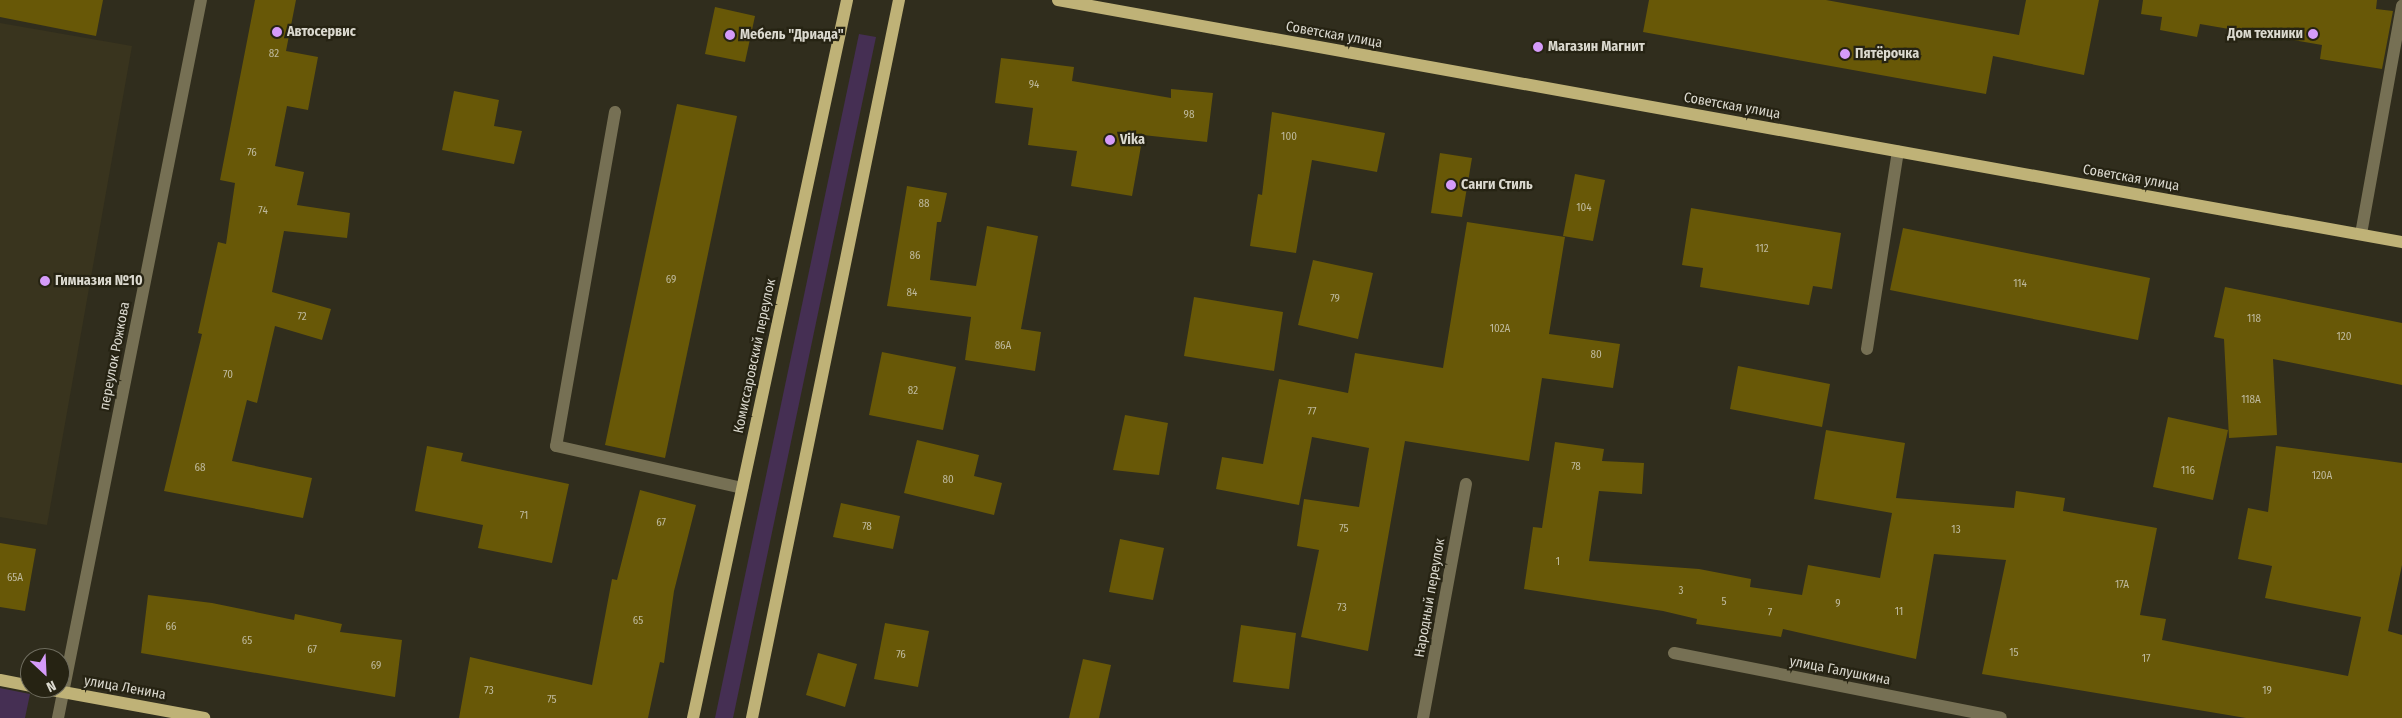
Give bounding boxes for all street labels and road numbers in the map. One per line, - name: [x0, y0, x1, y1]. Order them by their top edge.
- street label: Советская улица: [1284, 18, 1384, 52]
- street label: Советская улица: [1682, 89, 1782, 123]
- street label: Советская улица: [2081, 161, 2181, 195]
- street label: Комиссаровский переулок: [730, 277, 780, 435]
- street label: переулок Рожкова: [96, 300, 134, 412]
- street label: Народный переулок: [1411, 537, 1449, 659]
- street label: улица Галушкина: [1788, 653, 1892, 689]
- street label: улица Ленина: [83, 673, 167, 703]

